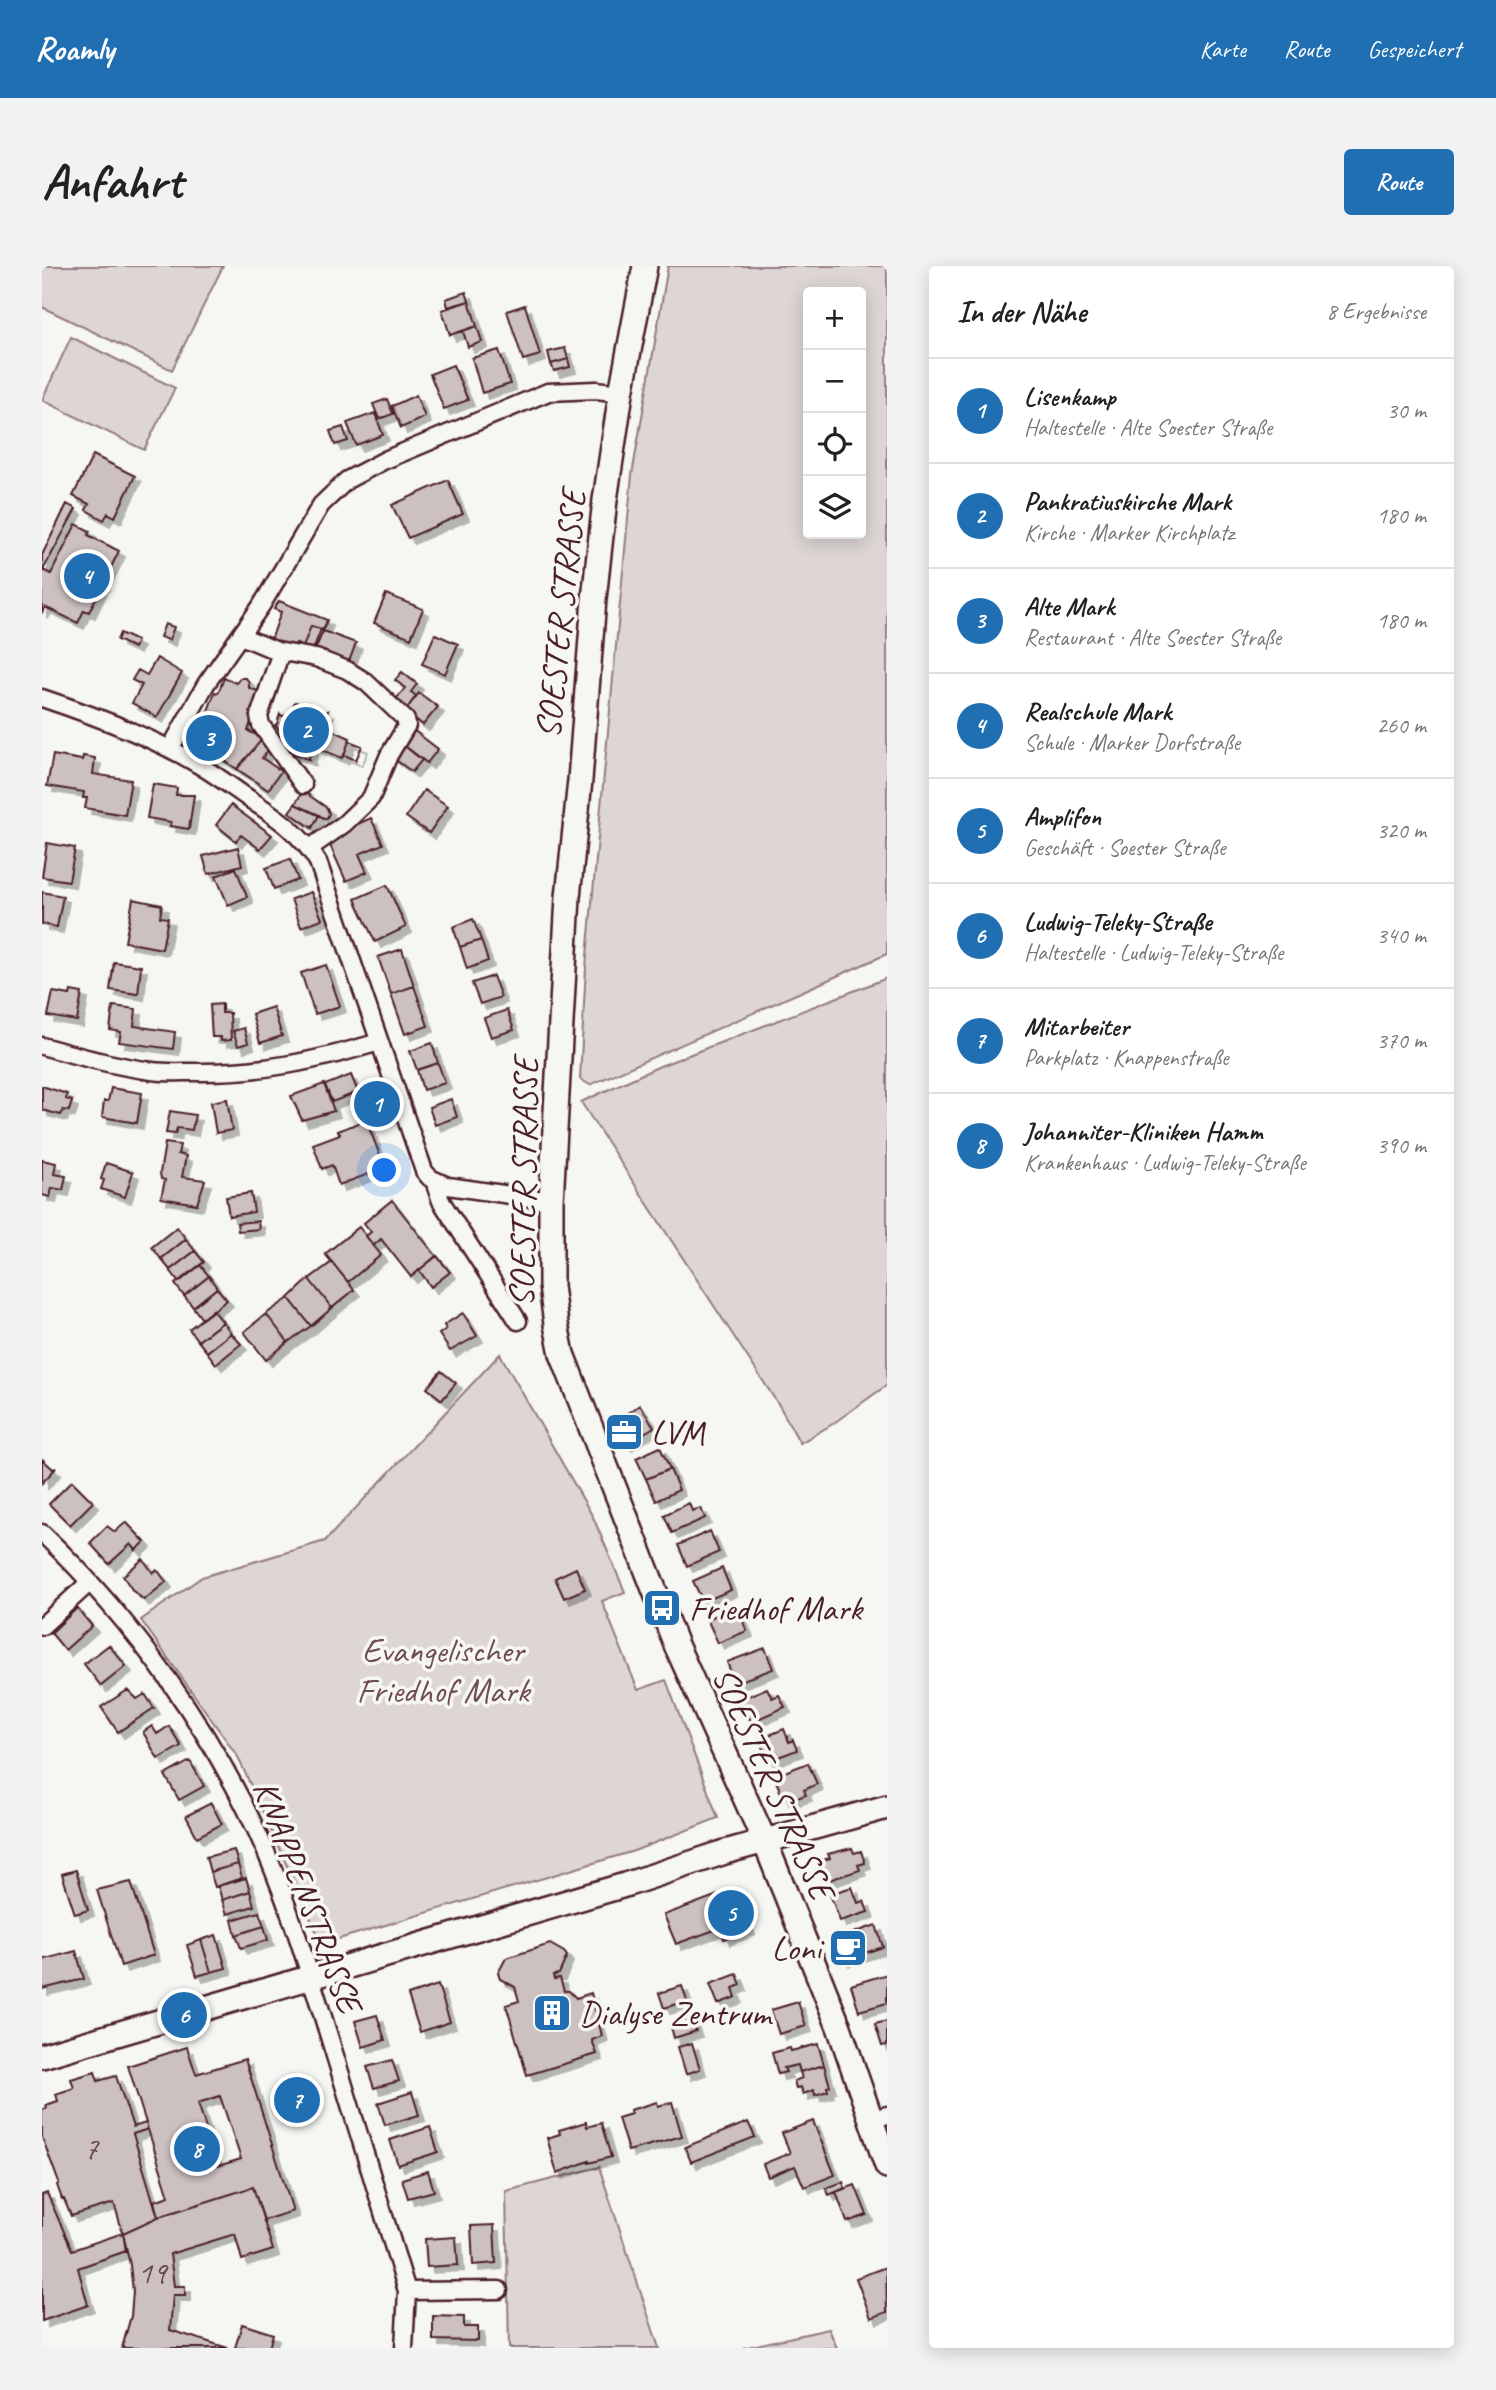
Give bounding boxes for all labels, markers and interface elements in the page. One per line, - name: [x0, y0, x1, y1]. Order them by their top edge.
- text: Roamly: [35, 28, 114, 70]
- text: Karte: [1200, 34, 1246, 64]
- text: Route: [1284, 34, 1329, 64]
- text: Gespeichert: [1367, 34, 1461, 64]
- button: Route: [1344, 149, 1454, 215]
- text: Anfahrt: [42, 151, 182, 213]
- map controls: [803, 287, 866, 539]
- button: +: [803, 287, 866, 350]
- text: In der Nähe: [957, 293, 1086, 331]
- text: 8 Ergebnisse: [1326, 297, 1426, 326]
- button: −: [803, 350, 866, 413]
- text: Lisenkamp: [1024, 380, 1115, 413]
- text: 1: [975, 396, 985, 425]
- text: 30 m: [1387, 396, 1426, 425]
- button: locate: [803, 413, 866, 476]
- text: Haltestelle · Alte Soester Straße: [1024, 413, 1272, 442]
- button: layers: [803, 476, 866, 539]
- street label: SOESTER STRASSE: [525, 483, 596, 740]
- text: Pankratiuskirche Mark: [1024, 485, 1231, 518]
- text: 2: [975, 501, 985, 530]
- text: 180 m: [1377, 501, 1426, 530]
- text: Kirche · Marker Kirchplatz: [1024, 518, 1234, 547]
- pin: 4: [64, 550, 110, 602]
- text: Alte Mark: [1024, 590, 1114, 623]
- text: 3: [975, 606, 985, 635]
- text: 180 m: [1377, 606, 1426, 635]
- text: Restaurant · Alte Soester Straße: [1024, 623, 1281, 652]
- text: Realschule Mark: [1024, 695, 1171, 728]
- pin: 2: [283, 704, 329, 756]
- text: 4: [975, 711, 985, 740]
- text: 260 m: [1377, 711, 1426, 740]
- pin: 3: [186, 712, 232, 764]
- text: Schule · Marker Dorfstraße: [1024, 728, 1240, 757]
- text: Amplifon: [1024, 800, 1101, 833]
- text: 5: [975, 816, 985, 845]
- text: 320 m: [1377, 816, 1426, 845]
- text: Geschäft · Soester Straße: [1024, 833, 1225, 862]
- text: Ludwig-Teleky-Straße: [1024, 905, 1211, 938]
- text: 6: [975, 921, 985, 950]
- text: 340 m: [1377, 921, 1426, 950]
- text: Haltestelle · Ludwig-Teleky-Straße: [1024, 938, 1283, 967]
- text: Mitarbeiter: [1024, 1010, 1129, 1043]
- text: 7: [975, 1026, 985, 1055]
- text: 370 m: [1377, 1026, 1426, 1055]
- text: Parkplatz · Knappenstraße: [1024, 1043, 1229, 1072]
- street label: SOESTER STRASSE: [499, 1052, 548, 1307]
- pin: 1: [354, 1078, 400, 1130]
- text: Johanniter-Kliniken Hamm: [1024, 1115, 1262, 1148]
- text: 8: [975, 1131, 985, 1160]
- text: 390 m: [1377, 1131, 1426, 1160]
- text: Krankenhaus · Ludwig-Teleky-Straße: [1024, 1148, 1306, 1177]
- your location: [367, 1153, 401, 1187]
- place label: LVM: [651, 1410, 707, 1455]
- office icon: LVM: [603, 1411, 645, 1453]
- place label: Friedhof Mark: [689, 1586, 864, 1631]
- bus stop icon: Friedhof Mark: [641, 1587, 683, 1629]
- park label: Evangelischer Friedhof Mark: [357, 1628, 532, 1713]
- street label: SOESTER STRASSE: [702, 1660, 847, 1911]
- street label: KNAPPENSTRASSE: [243, 1774, 374, 2023]
- pin: 5: [708, 1887, 754, 1939]
- place label: Loni: [771, 1926, 825, 1971]
- cafe icon: Loni: [827, 1927, 869, 1969]
- pin: 6: [161, 1989, 207, 2041]
- place label: Dialyse Zentrum: [579, 1991, 774, 2036]
- building icon: Dialyse Zentrum: [531, 1992, 573, 2034]
- pin: 7: [274, 2074, 320, 2126]
- pin: 8: [174, 2123, 220, 2175]
- house number: 7: [84, 2128, 100, 2169]
- house number: 19: [138, 2252, 169, 2293]

